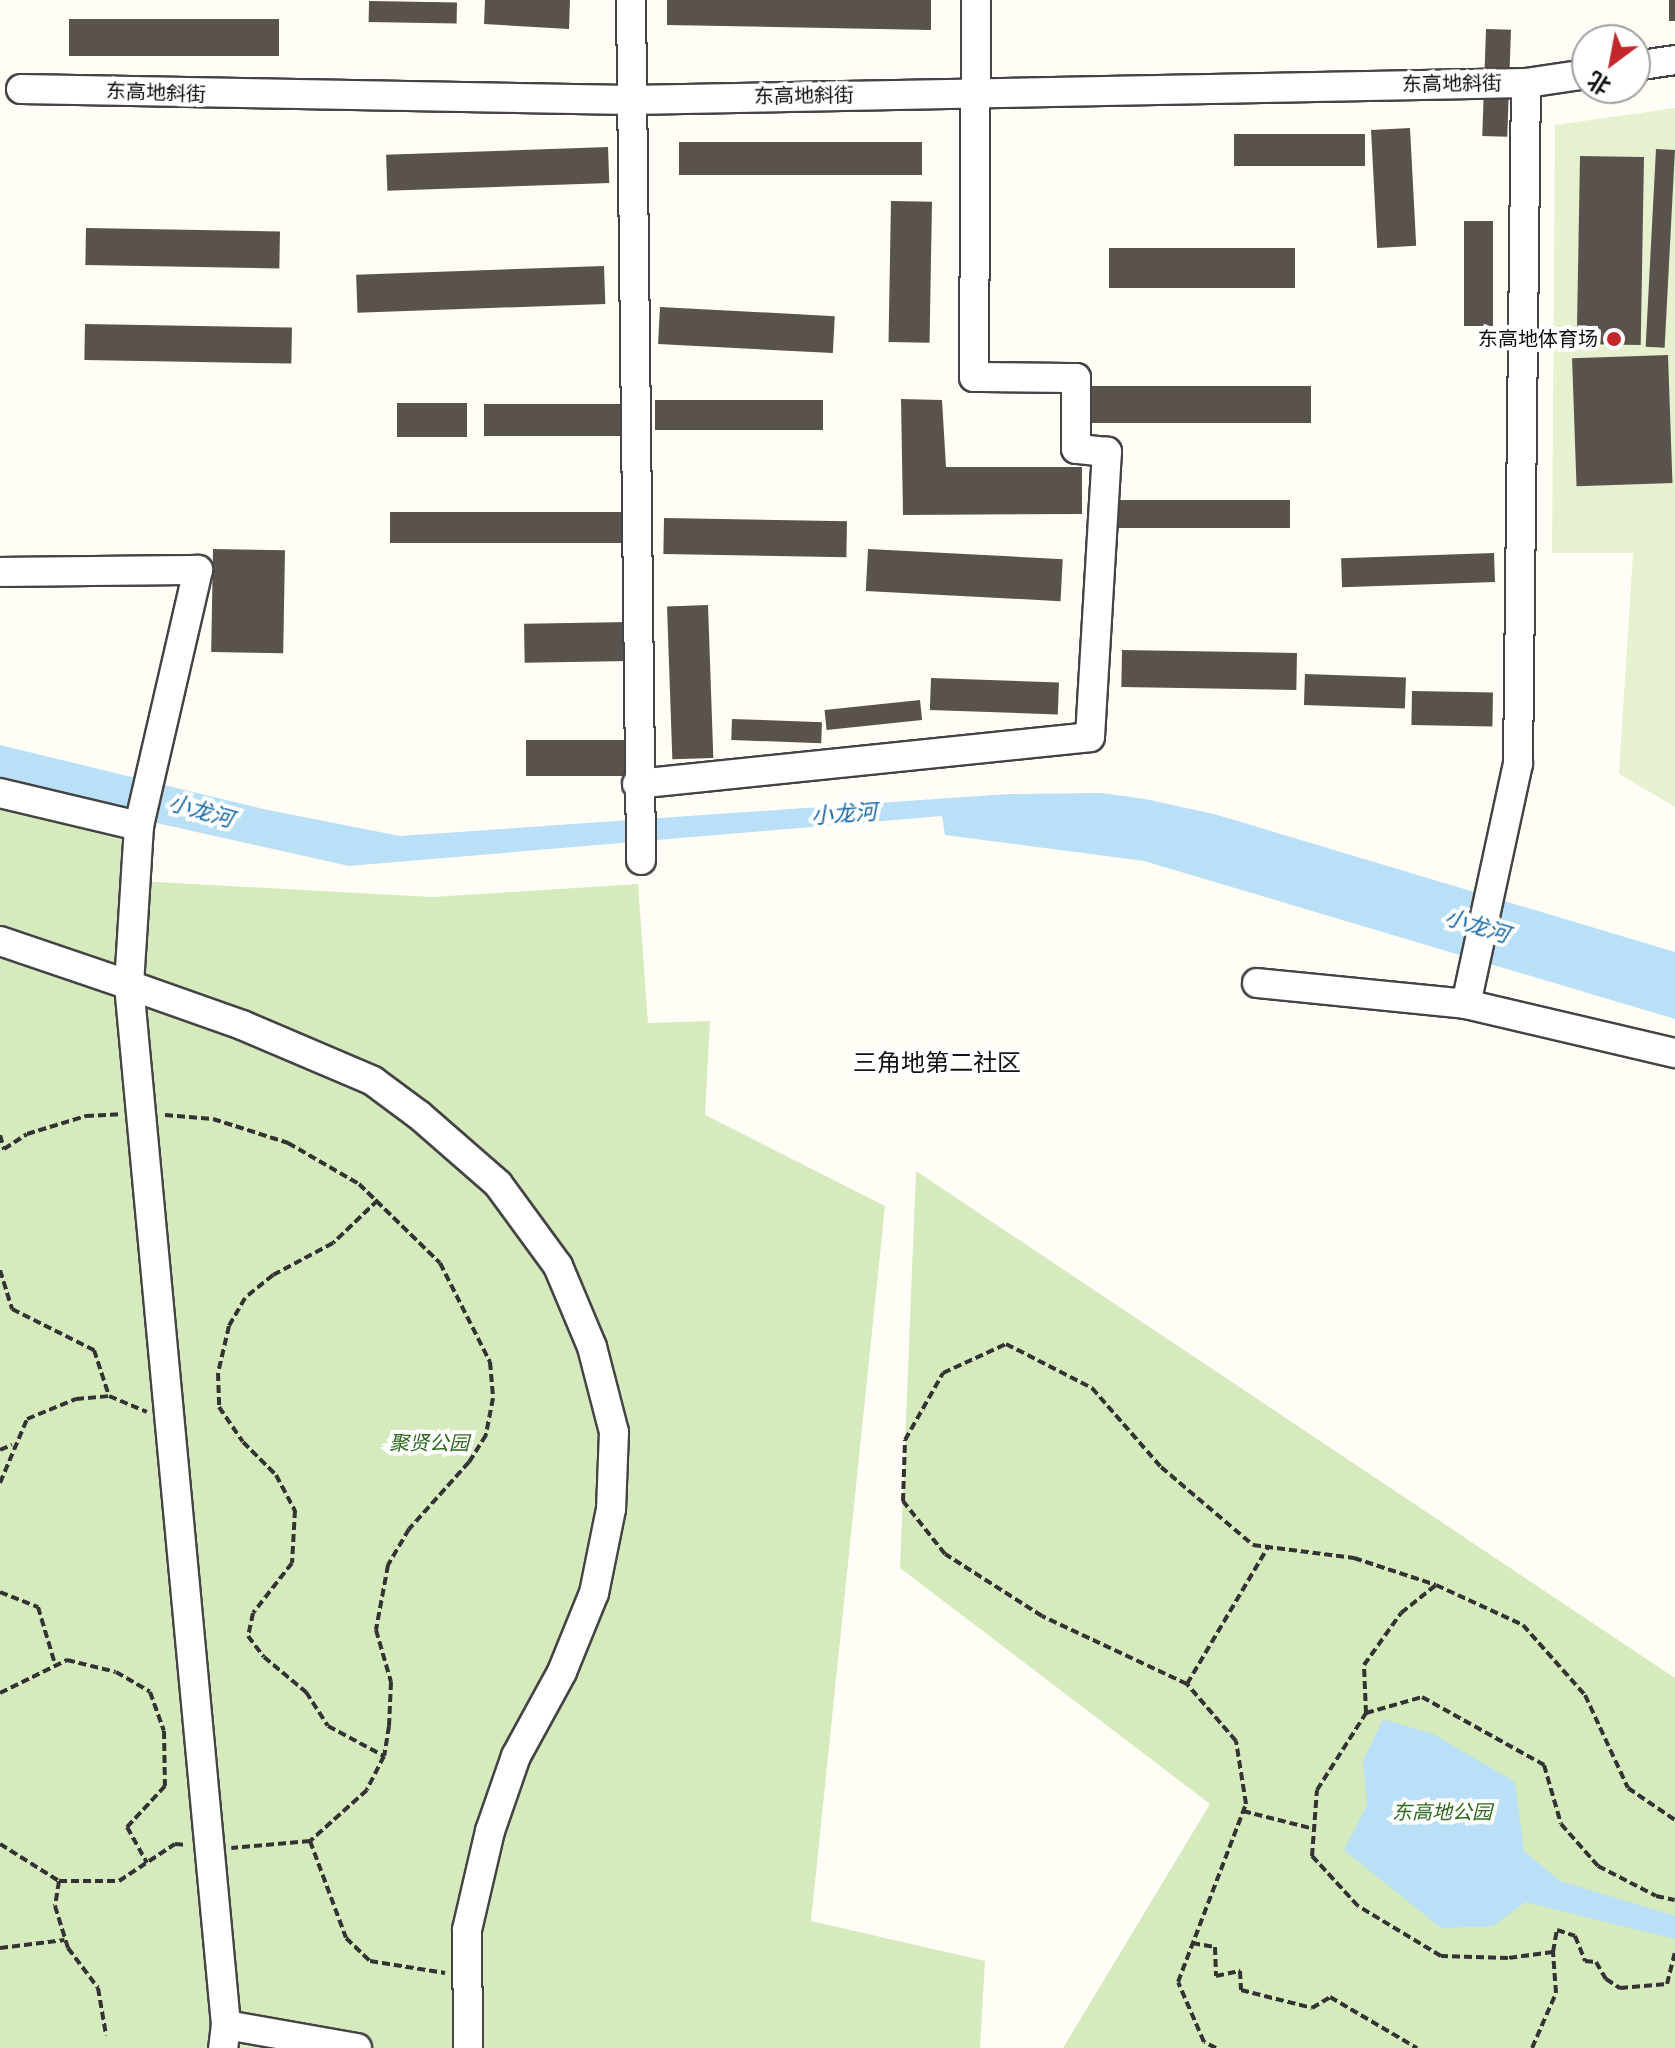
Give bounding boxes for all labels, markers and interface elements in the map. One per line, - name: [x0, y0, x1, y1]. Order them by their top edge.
- north arrow: [1571, 24, 1651, 104]
- text: 北: [1583, 67, 1615, 100]
- street label: 东高地斜街: [1402, 71, 1502, 97]
- street label: 东高地斜街: [106, 79, 206, 107]
- street label: 东高地斜街: [754, 83, 854, 109]
- place label: 东高地体育场: [1478, 327, 1598, 351]
- marker: 东高地体育场: [1605, 330, 1623, 348]
- water label: 小龙河: [166, 789, 236, 833]
- water label: 小龙河: [810, 799, 878, 829]
- water label: 小龙河: [1442, 904, 1512, 948]
- district label: 三角地第二社区: [853, 1049, 1021, 1077]
- park label: 聚贤公园: [389, 1431, 469, 1455]
- park label: 东高地公园: [1392, 1800, 1492, 1824]

